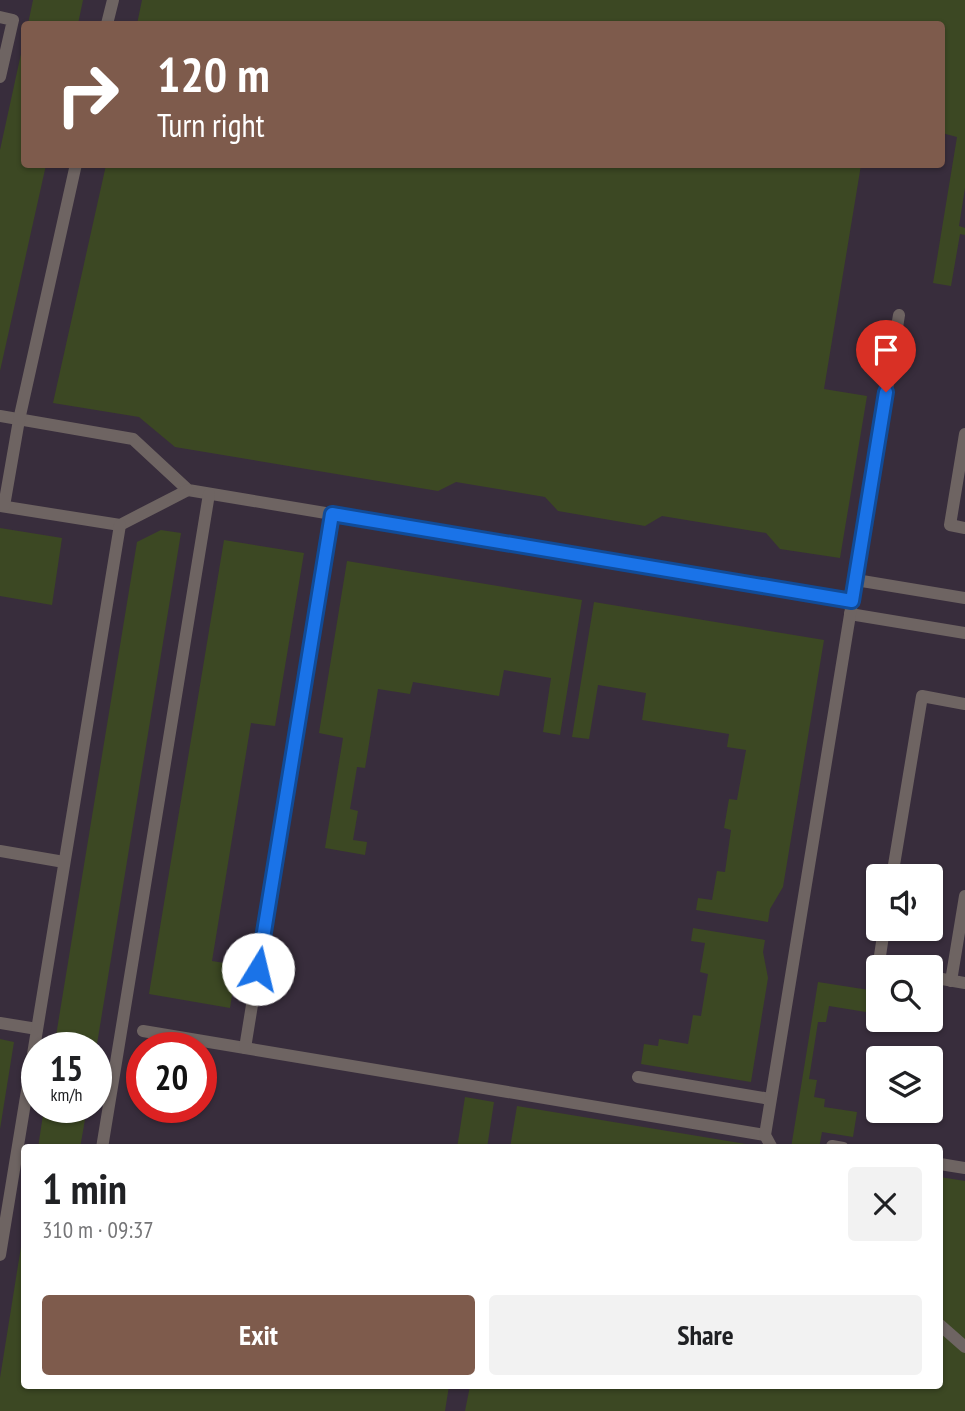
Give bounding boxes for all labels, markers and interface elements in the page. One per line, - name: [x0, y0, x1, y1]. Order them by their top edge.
- text: 120 m: [157, 42, 270, 106]
- icon: right: [42, 49, 133, 140]
- text: Turn right: [157, 104, 265, 146]
- pin: [856, 320, 916, 392]
- icon: arrive: [867, 331, 905, 369]
- map controls: [866, 864, 943, 1123]
- button: sound: [866, 864, 943, 941]
- position arrow: [221, 932, 295, 1006]
- button: search: [866, 955, 943, 1032]
- speed limit sign: 20: [126, 1032, 217, 1123]
- text: 15: [50, 1045, 83, 1091]
- button: layers: [866, 1046, 943, 1123]
- text: km/h: [51, 1083, 82, 1106]
- text: 1 min: [42, 1161, 127, 1216]
- button: close: [848, 1167, 922, 1241]
- text: 310 m · 09:37: [42, 1215, 154, 1244]
- button: Exit: [42, 1295, 475, 1375]
- button: Share: [489, 1295, 922, 1375]

